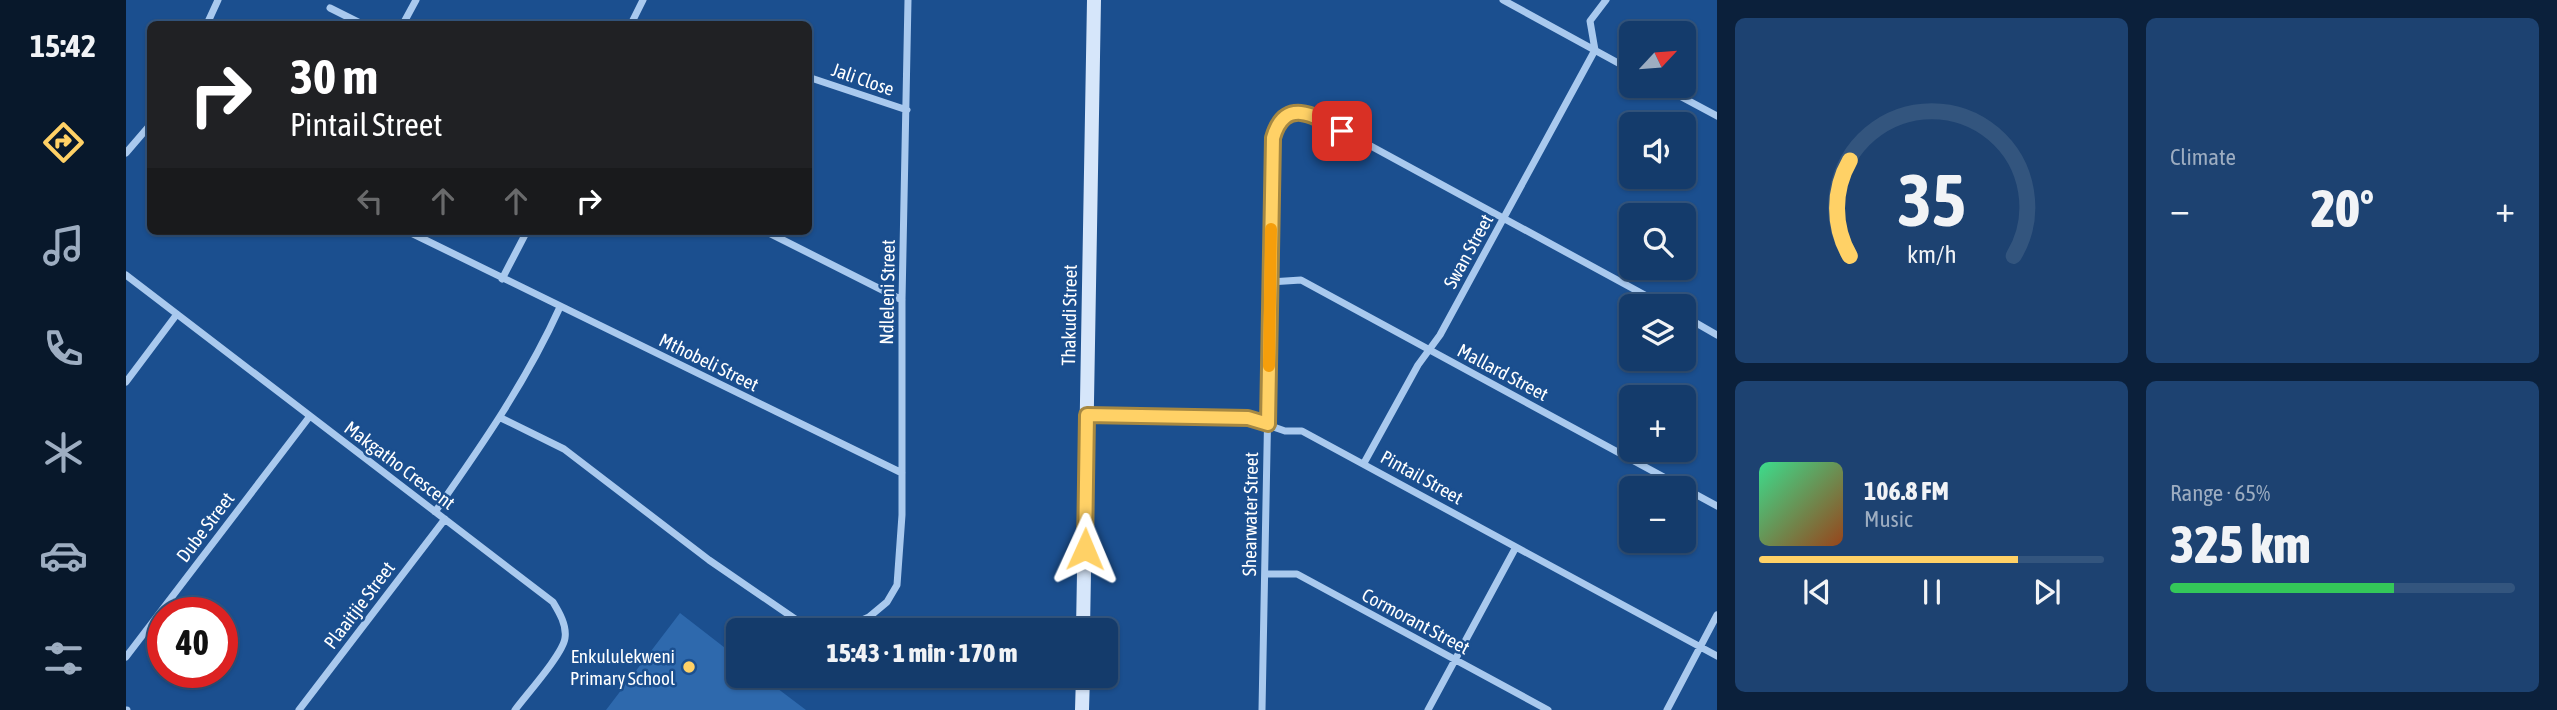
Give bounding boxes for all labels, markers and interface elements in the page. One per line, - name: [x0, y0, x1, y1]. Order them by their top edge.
- north arrow: [1619, 21, 1696, 98]
- map controls: [1619, 21, 1696, 553]
- text: 15:42: [30, 27, 96, 64]
- text: 30 m: [290, 48, 378, 104]
- icon: right: [175, 49, 266, 140]
- street label: Jali Close: [829, 58, 897, 100]
- pin: [1312, 101, 1372, 161]
- text: Pintail Street: [290, 106, 442, 143]
- icon: arrive: [1323, 112, 1361, 150]
- button: sound: [1619, 112, 1696, 189]
- icon: directions: [39, 118, 88, 167]
- text: Climate: [2170, 144, 2236, 170]
- text: 35: [1897, 159, 1966, 242]
- text: 20°: [2311, 178, 2374, 238]
- icon: left: [351, 182, 389, 220]
- icon: ahead: [424, 182, 462, 220]
- icon: ahead: [497, 182, 535, 220]
- icon: right: [570, 182, 608, 220]
- text: −: [2170, 187, 2190, 230]
- text: +: [2495, 187, 2515, 230]
- button: search: [1619, 203, 1696, 280]
- street label: Swan Street: [1439, 210, 1497, 292]
- icon: music: [39, 221, 88, 270]
- street label: Ndleleni Street: [875, 239, 899, 345]
- text: km/h: [1907, 240, 1956, 268]
- street label: Thakudi Street: [1057, 264, 1081, 366]
- button: layers: [1619, 294, 1696, 371]
- icon: phone: [39, 324, 88, 373]
- street label: Mthobeli Street: [656, 329, 762, 395]
- street label: Mallard Street: [1454, 339, 1552, 405]
- button: +: [1619, 385, 1696, 462]
- street label: Makgatho Crescent: [340, 416, 460, 514]
- icon: climate: [39, 428, 88, 477]
- street label: Pintail Street: [1377, 445, 1467, 509]
- street label: Shearwater Street: [1238, 452, 1262, 576]
- button: −: [1619, 476, 1696, 553]
- text: 106.8 FM: [1864, 476, 1949, 506]
- text: Range · 65%: [2170, 480, 2270, 506]
- street label: Dube Street: [172, 488, 238, 566]
- text: Music: [1864, 506, 1912, 532]
- position arrow: [1048, 512, 1122, 586]
- text: 325 km: [2170, 514, 2311, 574]
- icon: car: [39, 531, 88, 580]
- street label: Plaaitjie Street: [319, 557, 399, 653]
- icon: previous: [1798, 573, 1836, 611]
- icon: pause: [1913, 573, 1951, 611]
- icon: next: [2028, 573, 2066, 611]
- street label: Cormorant Street: [1358, 583, 1474, 659]
- speed limit sign: 40: [147, 597, 238, 688]
- icon: filters: [39, 634, 88, 683]
- text: 15:43 · 1 min · 170 m: [827, 638, 1017, 668]
- place label: Enkululekweni Primary School: [570, 645, 675, 689]
- marker: Enkululekweni Primary School: [681, 659, 697, 675]

